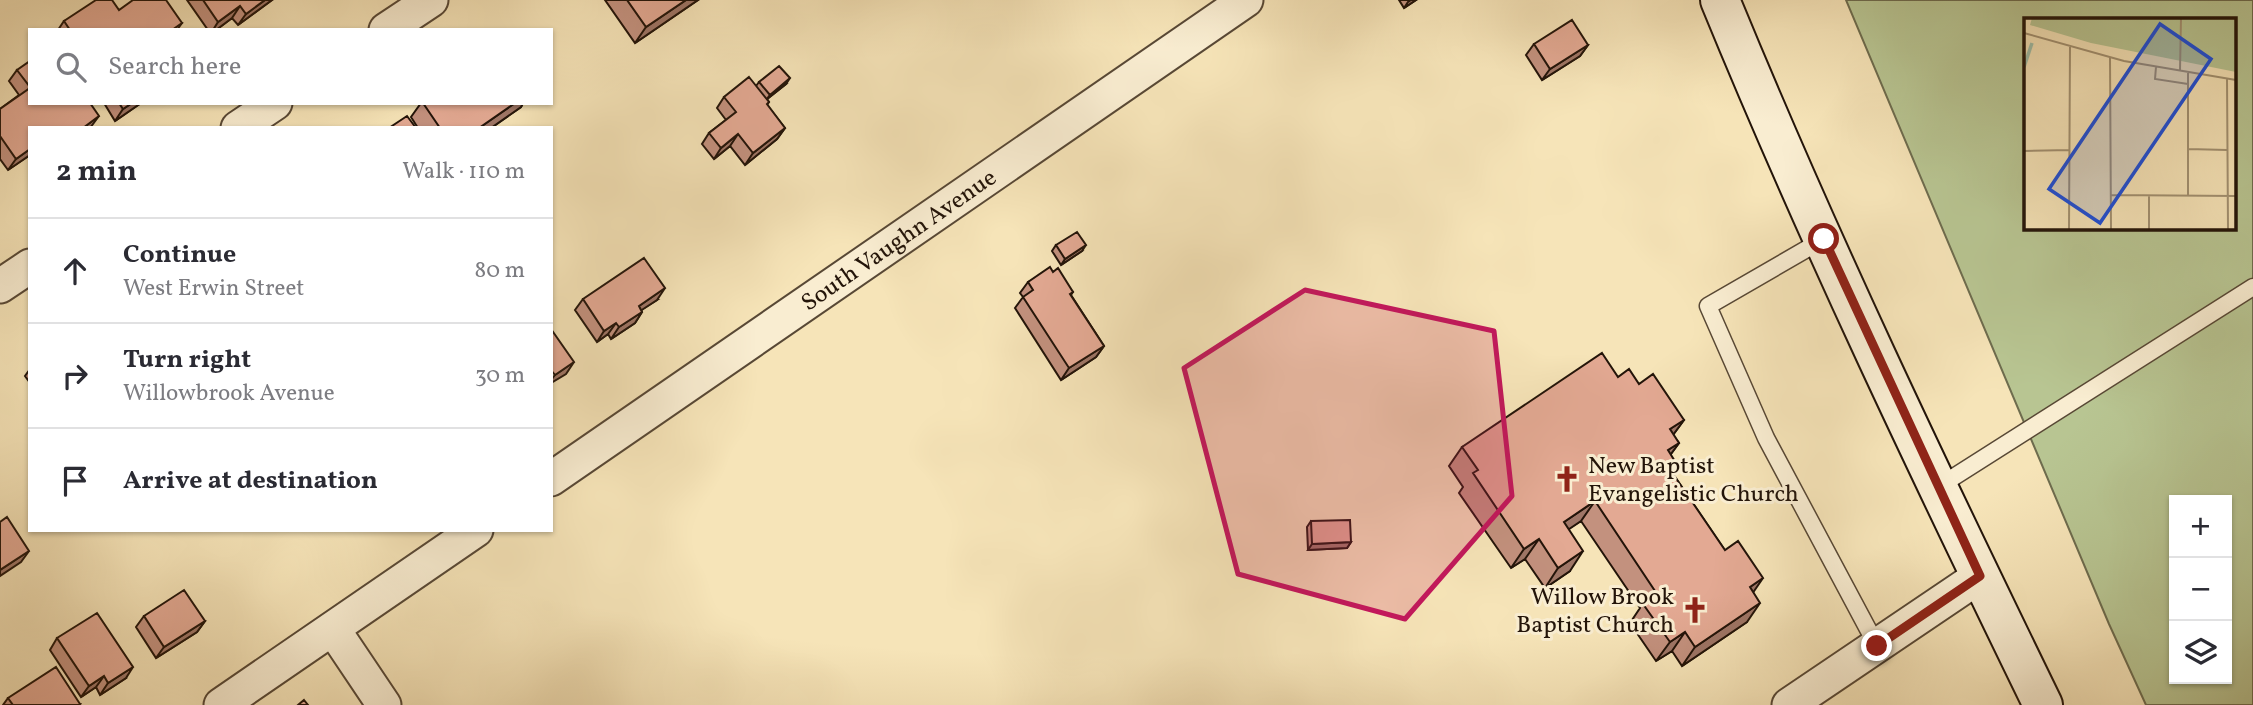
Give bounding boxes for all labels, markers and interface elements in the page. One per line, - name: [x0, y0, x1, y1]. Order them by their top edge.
- inset map: [2024, 18, 2236, 229]
- search box: [28, 28, 553, 105]
- icon: search: [52, 48, 90, 86]
- text: Search here: [108, 49, 241, 85]
- text: 2 min: [56, 151, 137, 193]
- text: Walk · 110 m: [402, 156, 525, 188]
- street label: South Vaughn Avenue: [795, 162, 1004, 321]
- route start: [1808, 223, 1839, 254]
- text: Continue: [123, 237, 236, 273]
- icon: ahead: [56, 252, 94, 290]
- text: 80 m: [475, 255, 525, 287]
- text: West Erwin Street: [123, 273, 304, 305]
- text: Turn right: [123, 342, 251, 378]
- icon: right: [56, 357, 94, 395]
- text: 30 m: [475, 360, 525, 392]
- text: Willowbrook Avenue: [123, 378, 335, 410]
- place label: New Baptist Evangelistic Church: [1588, 450, 1799, 512]
- icon: arrive: [56, 462, 94, 500]
- text: Arrive at destination: [123, 463, 378, 499]
- church icon: New Baptist Evangelistic Church: [1552, 464, 1582, 494]
- map controls: [2169, 495, 2232, 684]
- button: +: [2169, 495, 2232, 558]
- button: −: [2169, 558, 2232, 621]
- place label: Willow Brook Baptist Church: [1516, 581, 1674, 643]
- church icon: Willow Brook Baptist Church: [1680, 595, 1710, 625]
- button: layers: [2169, 621, 2232, 684]
- route end: [1861, 630, 1892, 661]

